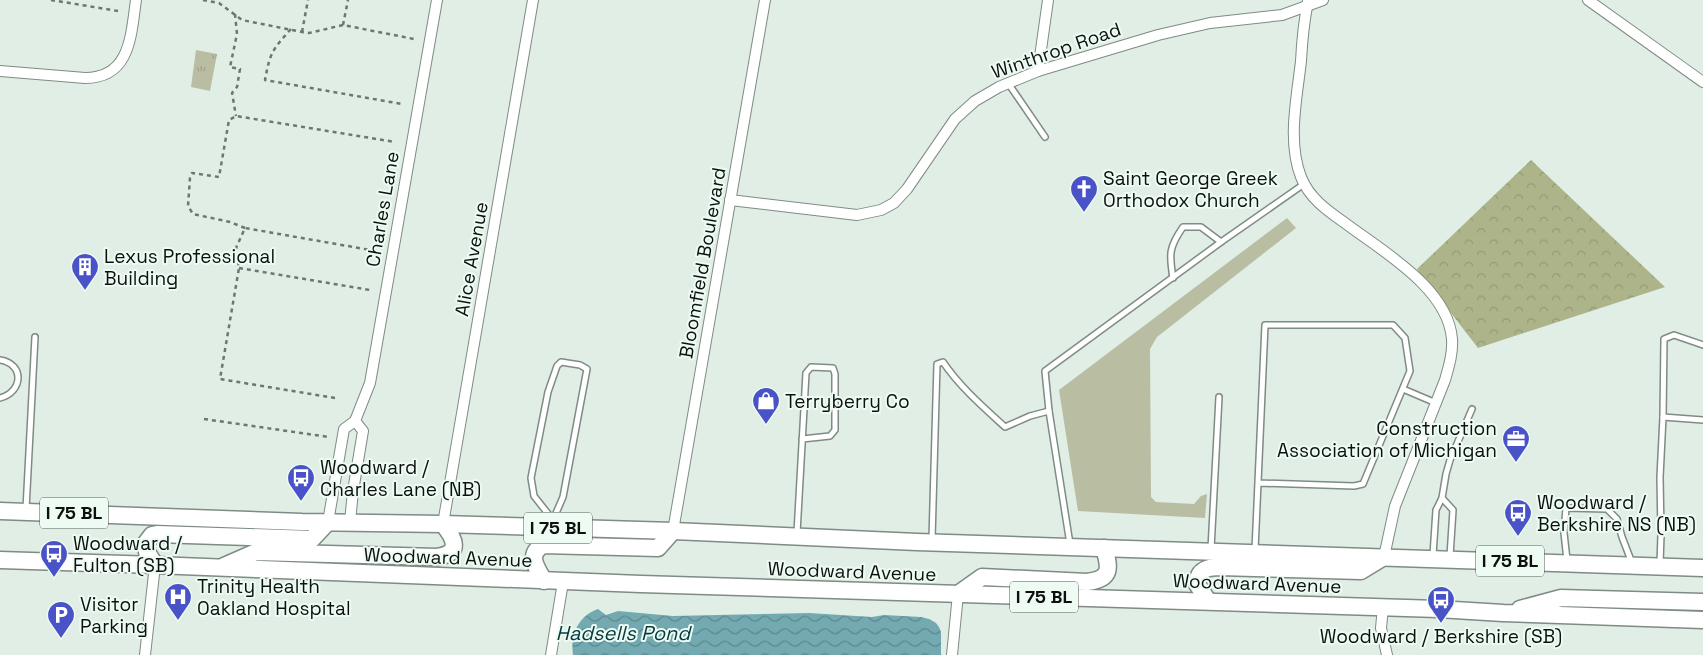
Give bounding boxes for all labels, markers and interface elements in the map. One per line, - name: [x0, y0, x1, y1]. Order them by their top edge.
- street label: Winthrop Road: [988, 17, 1124, 84]
- street label: Charles Lane: [360, 149, 405, 269]
- street label: Bloomfield Boulevard: [673, 166, 732, 361]
- place label: Saint George Greek Orthodox Church: [1103, 166, 1278, 213]
- church icon: Saint George Greek Orthodox Church: [1069, 174, 1099, 213]
- street label: Alice Avenue: [449, 200, 494, 318]
- place label: Lexus Professional Building: [104, 244, 275, 291]
- building icon: Lexus Professional Building: [70, 252, 100, 291]
- shop icon: Terryberry Co: [751, 386, 781, 425]
- place label: Terryberry Co: [785, 389, 910, 414]
- place label: Construction Association of Michigan: [1277, 416, 1497, 463]
- office icon: Construction Association of Michigan: [1501, 424, 1531, 463]
- place label: Woodward / Charles Lane (NB): [320, 455, 481, 502]
- bus stop icon: Woodward / Charles Lane (NB): [286, 463, 316, 502]
- place label: Woodward / Berkshire NS (NB): [1537, 490, 1696, 537]
- road number: I 75 BL: [40, 498, 108, 528]
- bus stop icon: Woodward / Berkshire NS (NB): [1503, 498, 1533, 537]
- road number: I 75 BL: [524, 512, 592, 544]
- place label: Woodward / Fulton (SB): [73, 531, 183, 578]
- bus stop icon: Woodward / Fulton (SB): [39, 539, 69, 578]
- street label: Woodward Avenue: [363, 542, 533, 573]
- road number: I 75 BL: [1476, 546, 1544, 576]
- street label: Woodward Avenue: [767, 556, 937, 587]
- street label: Woodward Avenue: [1172, 568, 1342, 599]
- place label: Trinity Health Oakland Hospital: [197, 574, 351, 621]
- hospital icon: Trinity Health Oakland Hospital: [163, 582, 193, 621]
- road number: I 75 BL: [1010, 582, 1078, 612]
- bus stop icon: Woodward / Berkshire (SB): [1426, 585, 1456, 624]
- place label: Visitor Parking: [80, 592, 148, 639]
- parking icon: Visitor Parking: [46, 600, 76, 639]
- water label: Hadsells Pond: [556, 620, 692, 646]
- place label: Woodward / Berkshire (SB): [1320, 624, 1562, 649]

